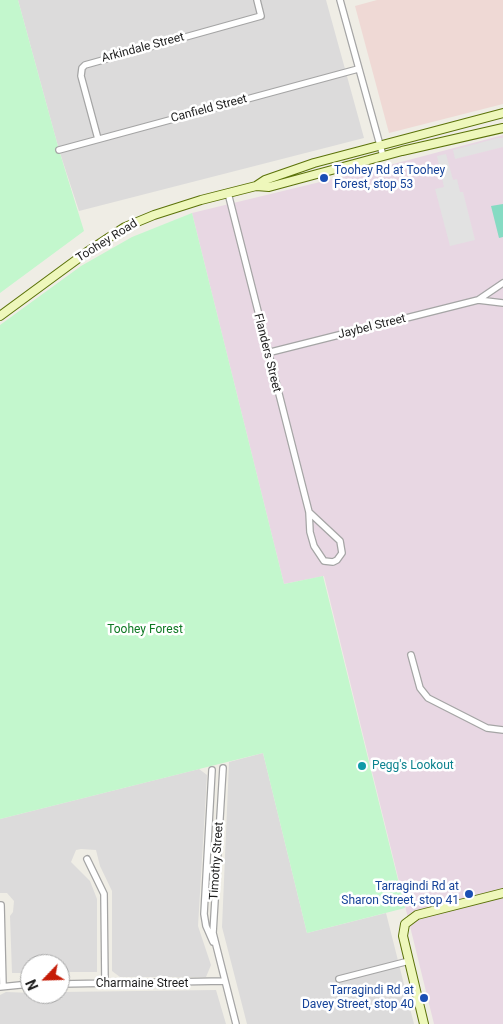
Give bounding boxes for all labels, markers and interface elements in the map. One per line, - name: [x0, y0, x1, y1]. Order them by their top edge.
- street label: Arkindale Street: [100, 30, 186, 66]
- street label: Canfield Street: [169, 92, 249, 126]
- place label: Toohey Rd at Toohey Forest, stop 53: [334, 164, 445, 192]
- marker: Toohey Rd at Toohey Forest, stop 53: [318, 172, 330, 184]
- street label: Toohey Road: [74, 217, 140, 265]
- street label: Flanders Street: [250, 312, 284, 394]
- street label: Jaybel Street: [337, 312, 407, 342]
- park label: Toohey Forest: [107, 623, 183, 637]
- place label: Pegg's Lookout: [372, 759, 454, 773]
- marker: Pegg's Lookout: [356, 760, 368, 772]
- street label: Timothy Street: [207, 821, 227, 901]
- place label: Tarragindi Rd at Sharon Street, stop 41: [341, 880, 459, 908]
- marker: Tarragindi Rd at Sharon Street, stop 41: [463, 888, 475, 900]
- north arrow: [20, 954, 70, 1004]
- text: N: [23, 977, 42, 992]
- street label: Charmaine Street: [96, 977, 188, 991]
- place label: Tarragindi Rd at Davey Street, stop 40: [302, 984, 414, 1012]
- marker: Tarragindi Rd at Davey Street, stop 40: [418, 992, 430, 1004]

